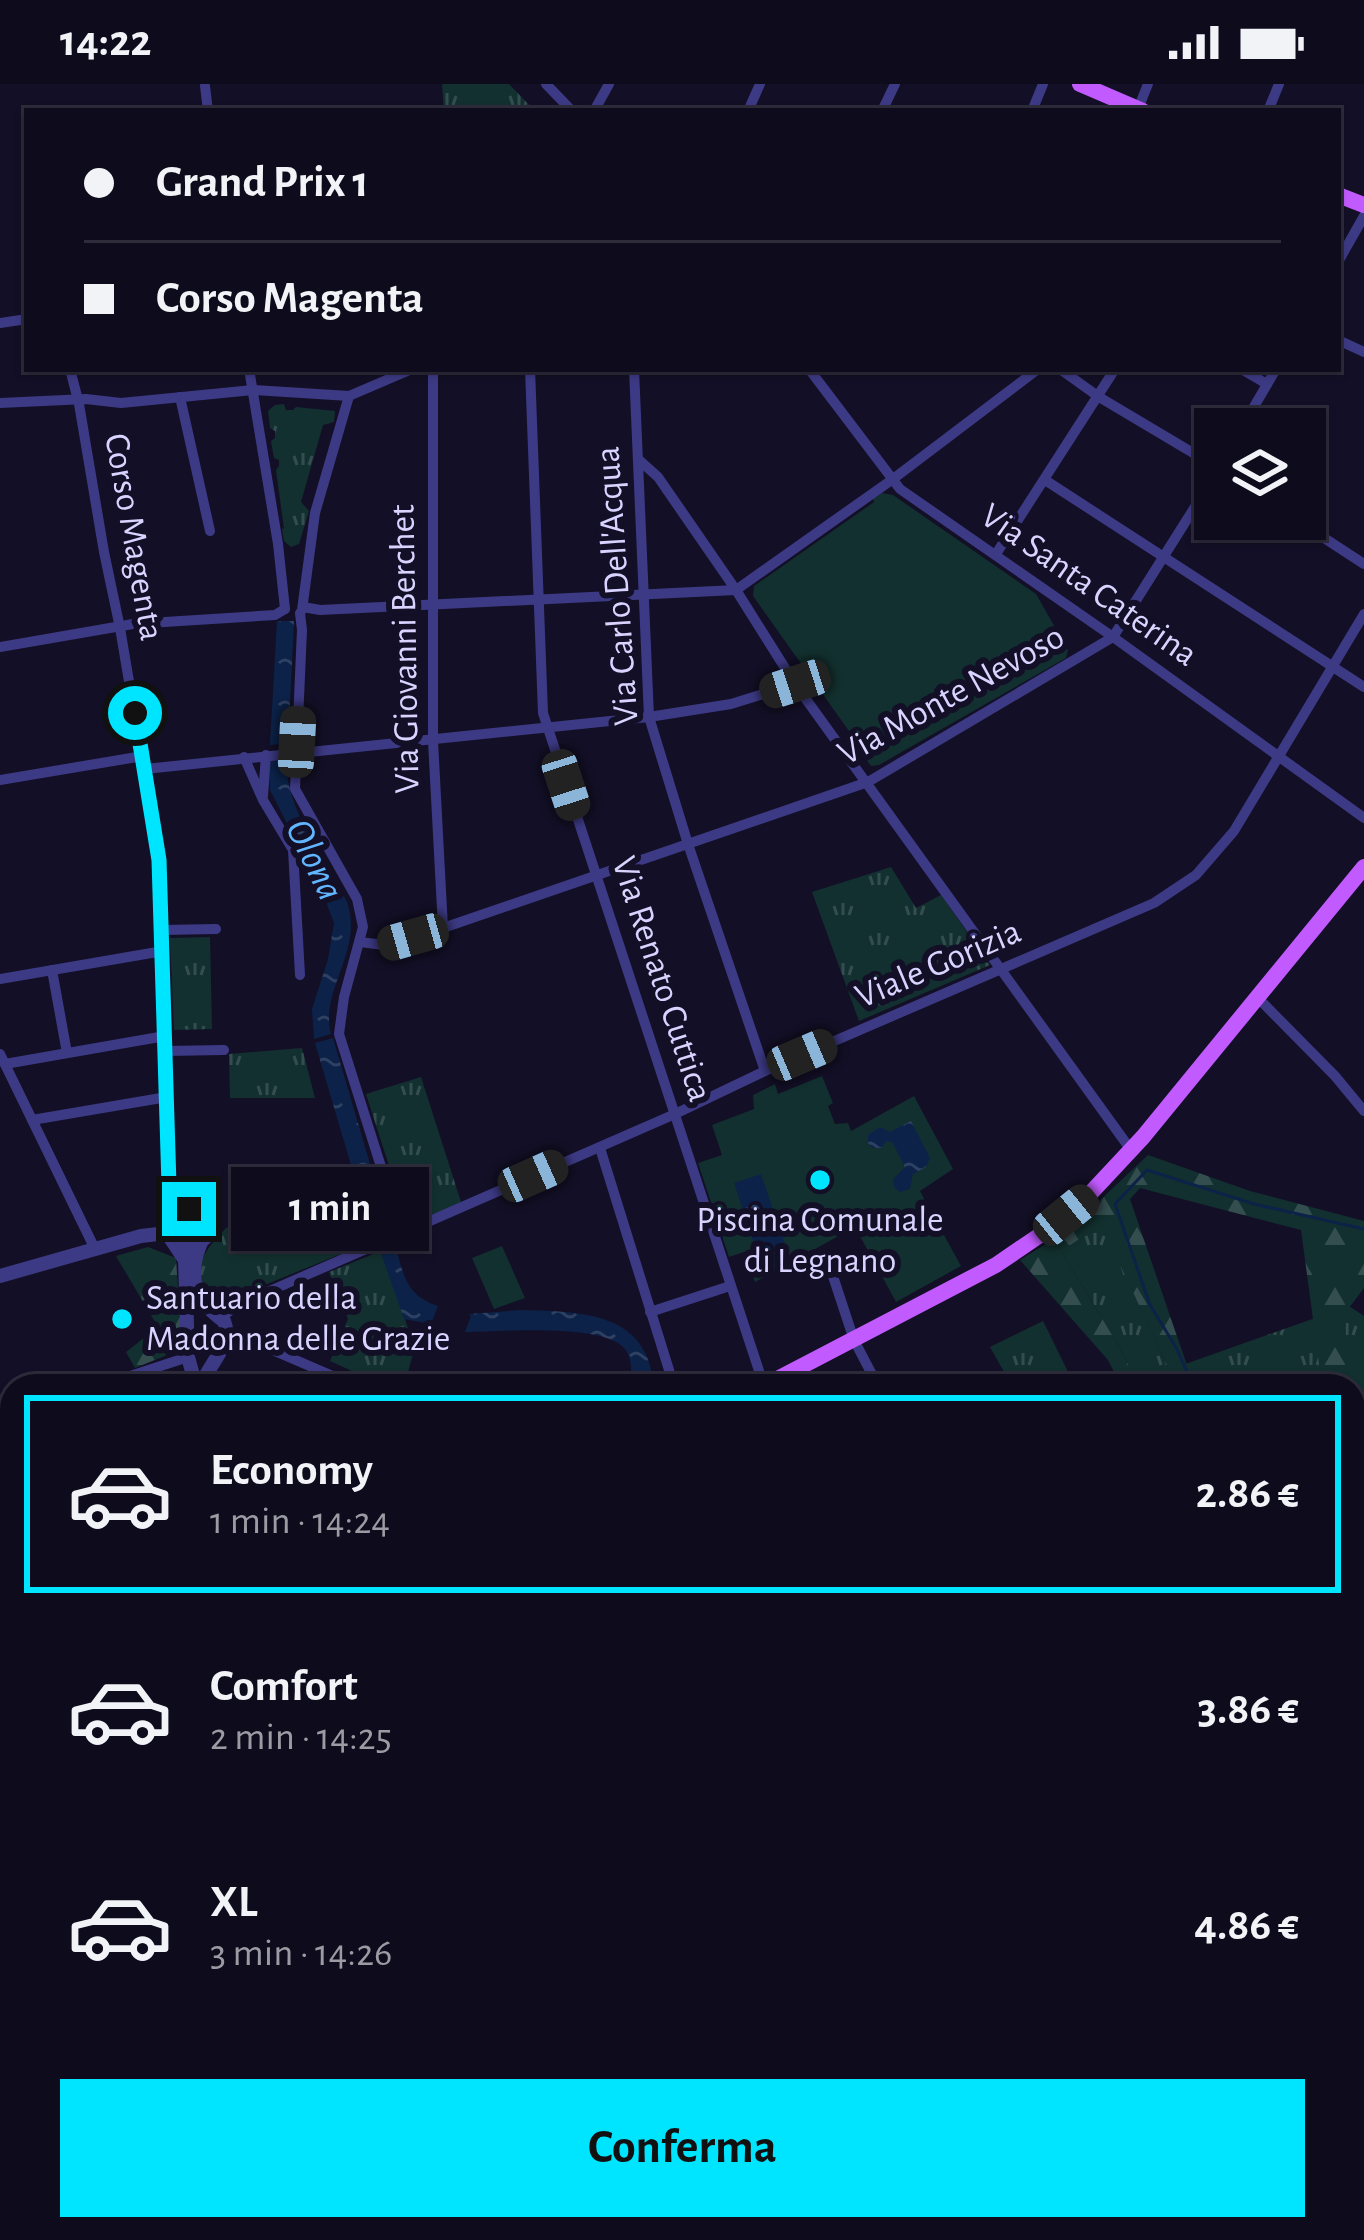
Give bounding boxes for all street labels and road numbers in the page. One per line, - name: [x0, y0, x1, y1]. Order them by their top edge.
- street label: Corso Magenta: [98, 431, 170, 643]
- street label: Via Carlo Dell'Acqua: [589, 445, 645, 727]
- street label: Via Santa Caterina: [974, 497, 1204, 673]
- street label: Via Giovanni Berchet: [384, 504, 426, 794]
- street label: Via Monte Nevoso: [832, 618, 1070, 772]
- street label: Via Renato Cuttica: [605, 852, 719, 1106]
- street label: Viale Gorizia: [850, 913, 1026, 1015]

